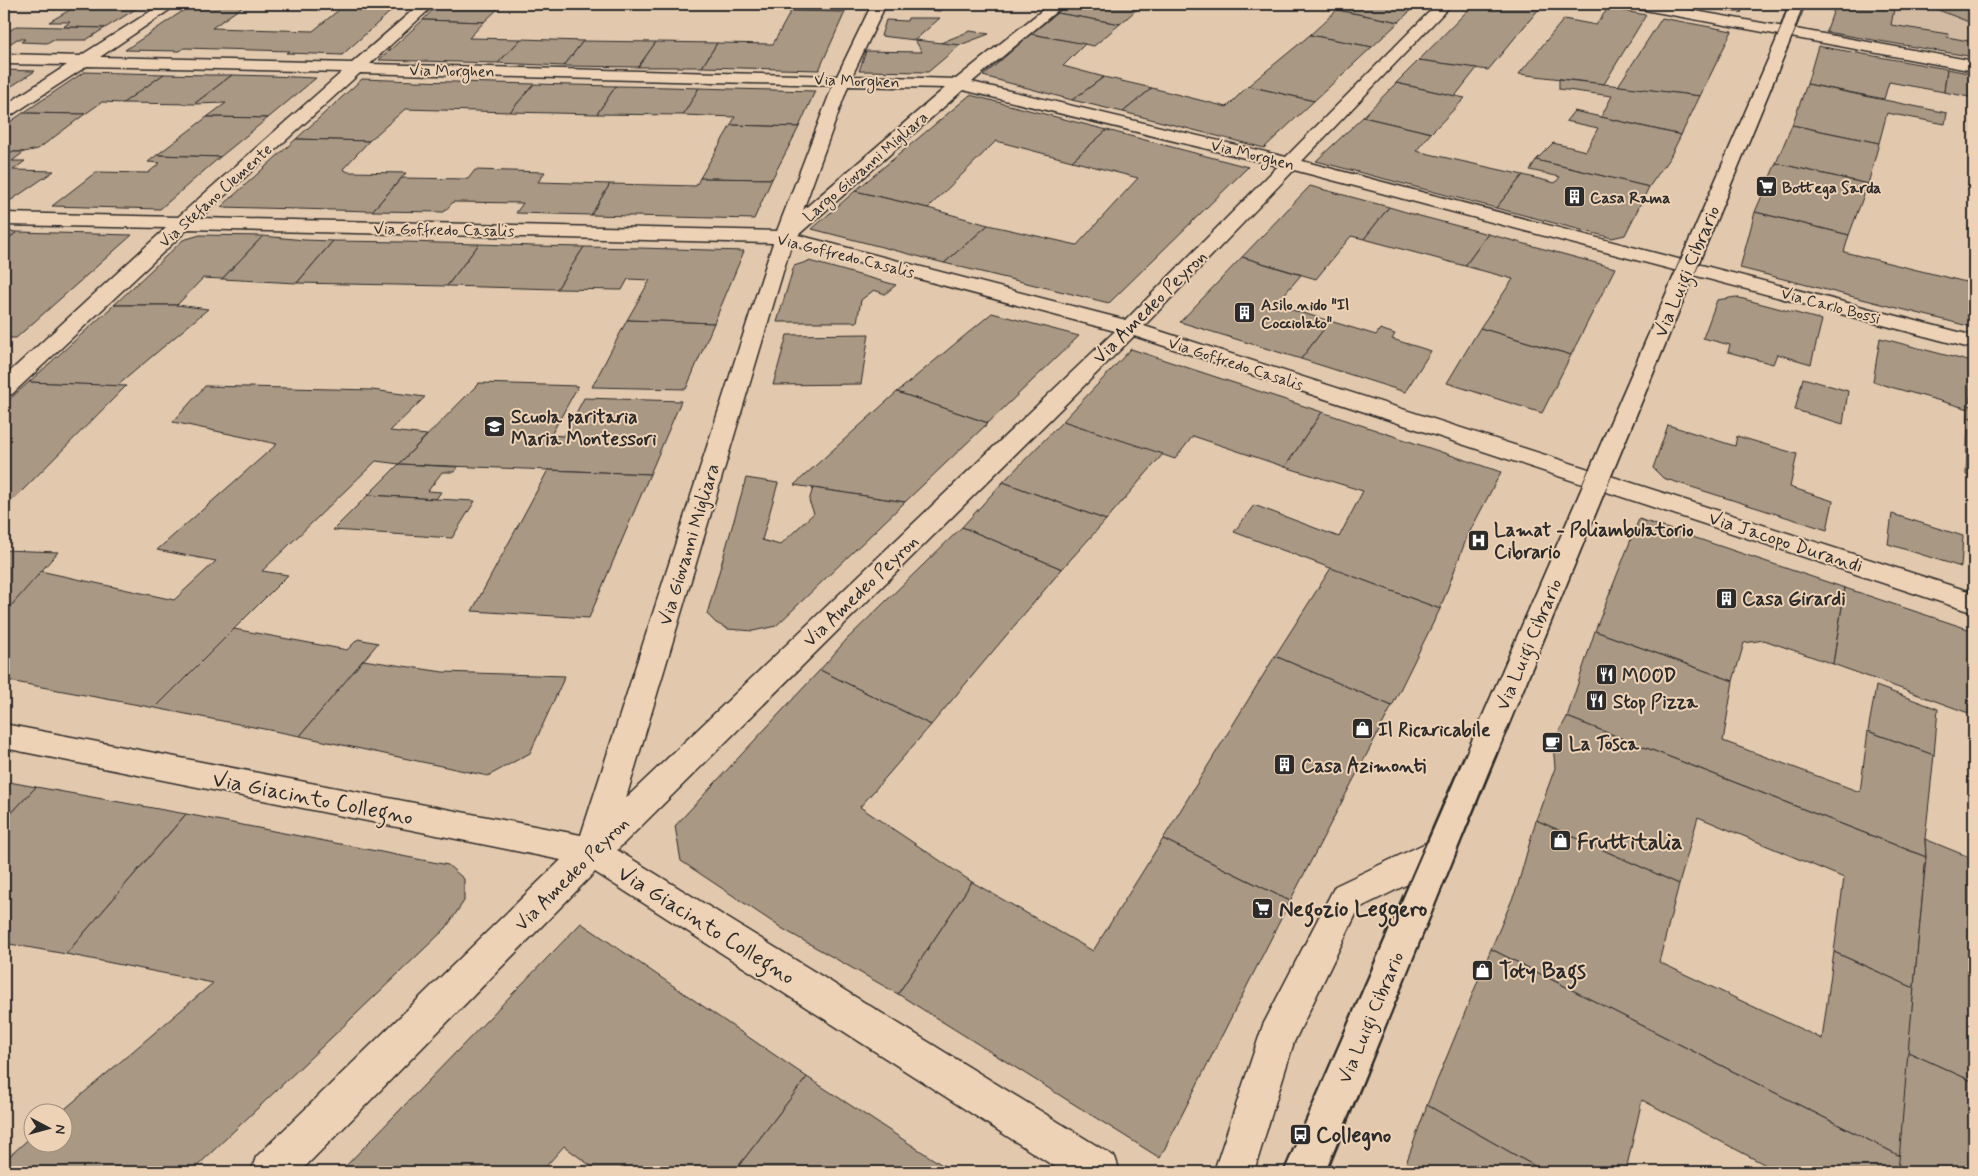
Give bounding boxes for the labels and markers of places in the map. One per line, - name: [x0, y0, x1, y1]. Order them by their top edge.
- supermarket icon: Bottega Sarda: [1754, 175, 1778, 199]
- place label: Bottega Sarda: [1782, 178, 1881, 200]
- building icon: Casa Rama: [1562, 185, 1586, 209]
- place label: Casa Rama: [1590, 188, 1670, 209]
- place label: Asilo nido "Il Cocciolato": [1261, 295, 1349, 334]
- building icon: Asilo nido "Il Cocciolato": [1233, 301, 1257, 325]
- place label: Scuola paritaria Maria Montessori: [511, 405, 656, 452]
- school or university icon: Scuola paritaria Maria Montessori: [483, 415, 507, 439]
- place label: Lamat - Poliambulatorio Cibrario: [1494, 518, 1694, 565]
- hospital icon: Lamat - Poliambulatorio Cibrario: [1466, 528, 1490, 552]
- building icon: Casa Girardi: [1714, 586, 1738, 610]
- place label: Casa Girardi: [1742, 587, 1846, 612]
- restaurant icon: MOOD: [1594, 663, 1618, 687]
- place label: MOOD: [1622, 664, 1676, 689]
- restaurant icon: Stop Pizza: [1585, 689, 1609, 713]
- place label: Stop Pizza: [1613, 690, 1698, 715]
- shop icon: Il Ricaricabile: [1350, 717, 1374, 741]
- place label: Il Ricaricabile: [1378, 718, 1491, 743]
- cafe icon: La Tosca: [1541, 731, 1565, 755]
- place label: La Tosca: [1569, 732, 1639, 757]
- building icon: Casa Azimonti: [1273, 753, 1297, 777]
- place label: Casa Azimonti: [1301, 754, 1426, 779]
- shop icon: Fruttitalia: [1549, 829, 1573, 853]
- place label: Fruttitalia: [1577, 829, 1683, 857]
- supermarket icon: Negozio Leggero: [1251, 896, 1275, 920]
- place label: Negozio Leggero: [1279, 896, 1428, 928]
- shop icon: Toty Bags: [1471, 958, 1495, 982]
- place label: Toty Bags: [1499, 958, 1586, 990]
- bus stop icon: Collegno: [1288, 1122, 1312, 1146]
- place label: Collegno: [1316, 1122, 1392, 1151]

